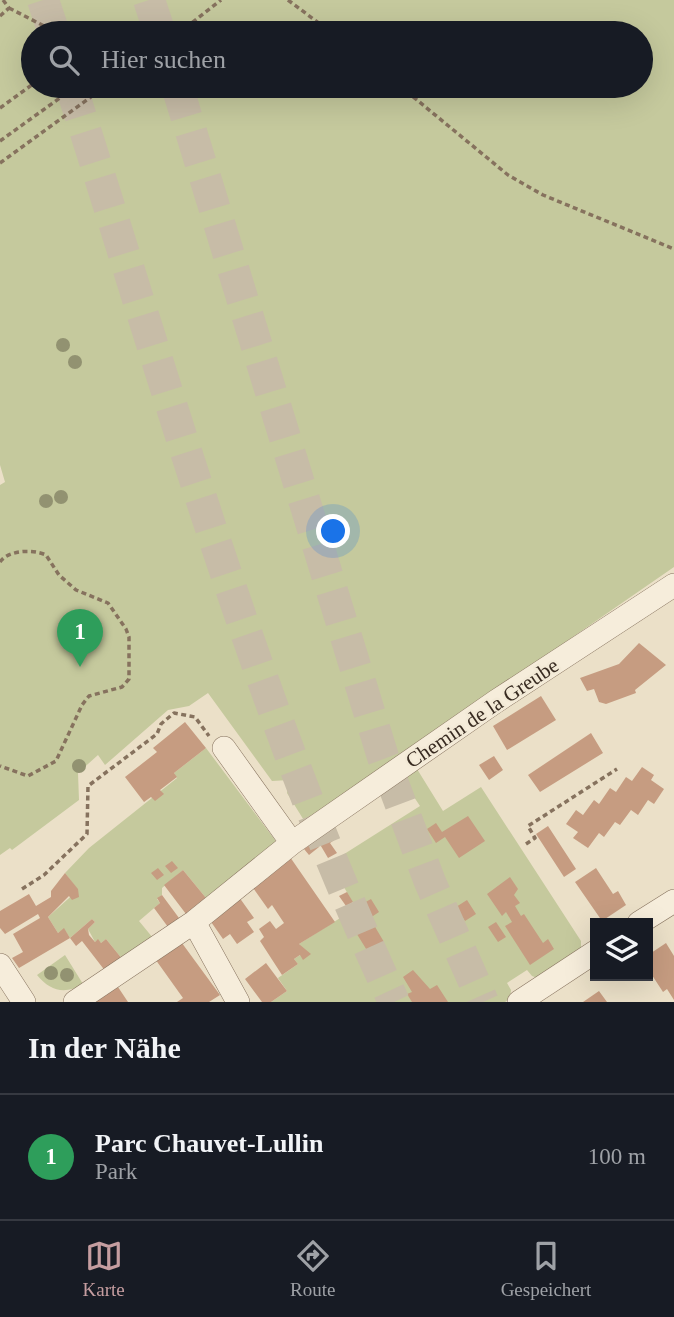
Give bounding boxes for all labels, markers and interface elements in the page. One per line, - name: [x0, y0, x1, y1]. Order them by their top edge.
- search box: [21, 21, 653, 98]
- icon: search: [45, 41, 83, 79]
- text: Hier suchen: [101, 45, 226, 74]
- your location: [316, 514, 350, 548]
- pin: 1: [57, 609, 103, 667]
- street label: Chemin de la Greube: [401, 653, 563, 773]
- map controls: [590, 918, 653, 981]
- button: layers: [590, 918, 653, 981]
- text: In der Nähe: [28, 1031, 181, 1064]
- text: Parc Chauvet-Lullin: [95, 1129, 323, 1158]
- text: 1: [45, 1144, 57, 1169]
- text: 100 m: [588, 1144, 646, 1169]
- text: Park: [95, 1159, 137, 1184]
- tab: Karte: [83, 1237, 125, 1301]
- tab: Route: [290, 1237, 335, 1301]
- tab: Gespeichert: [501, 1237, 591, 1301]

